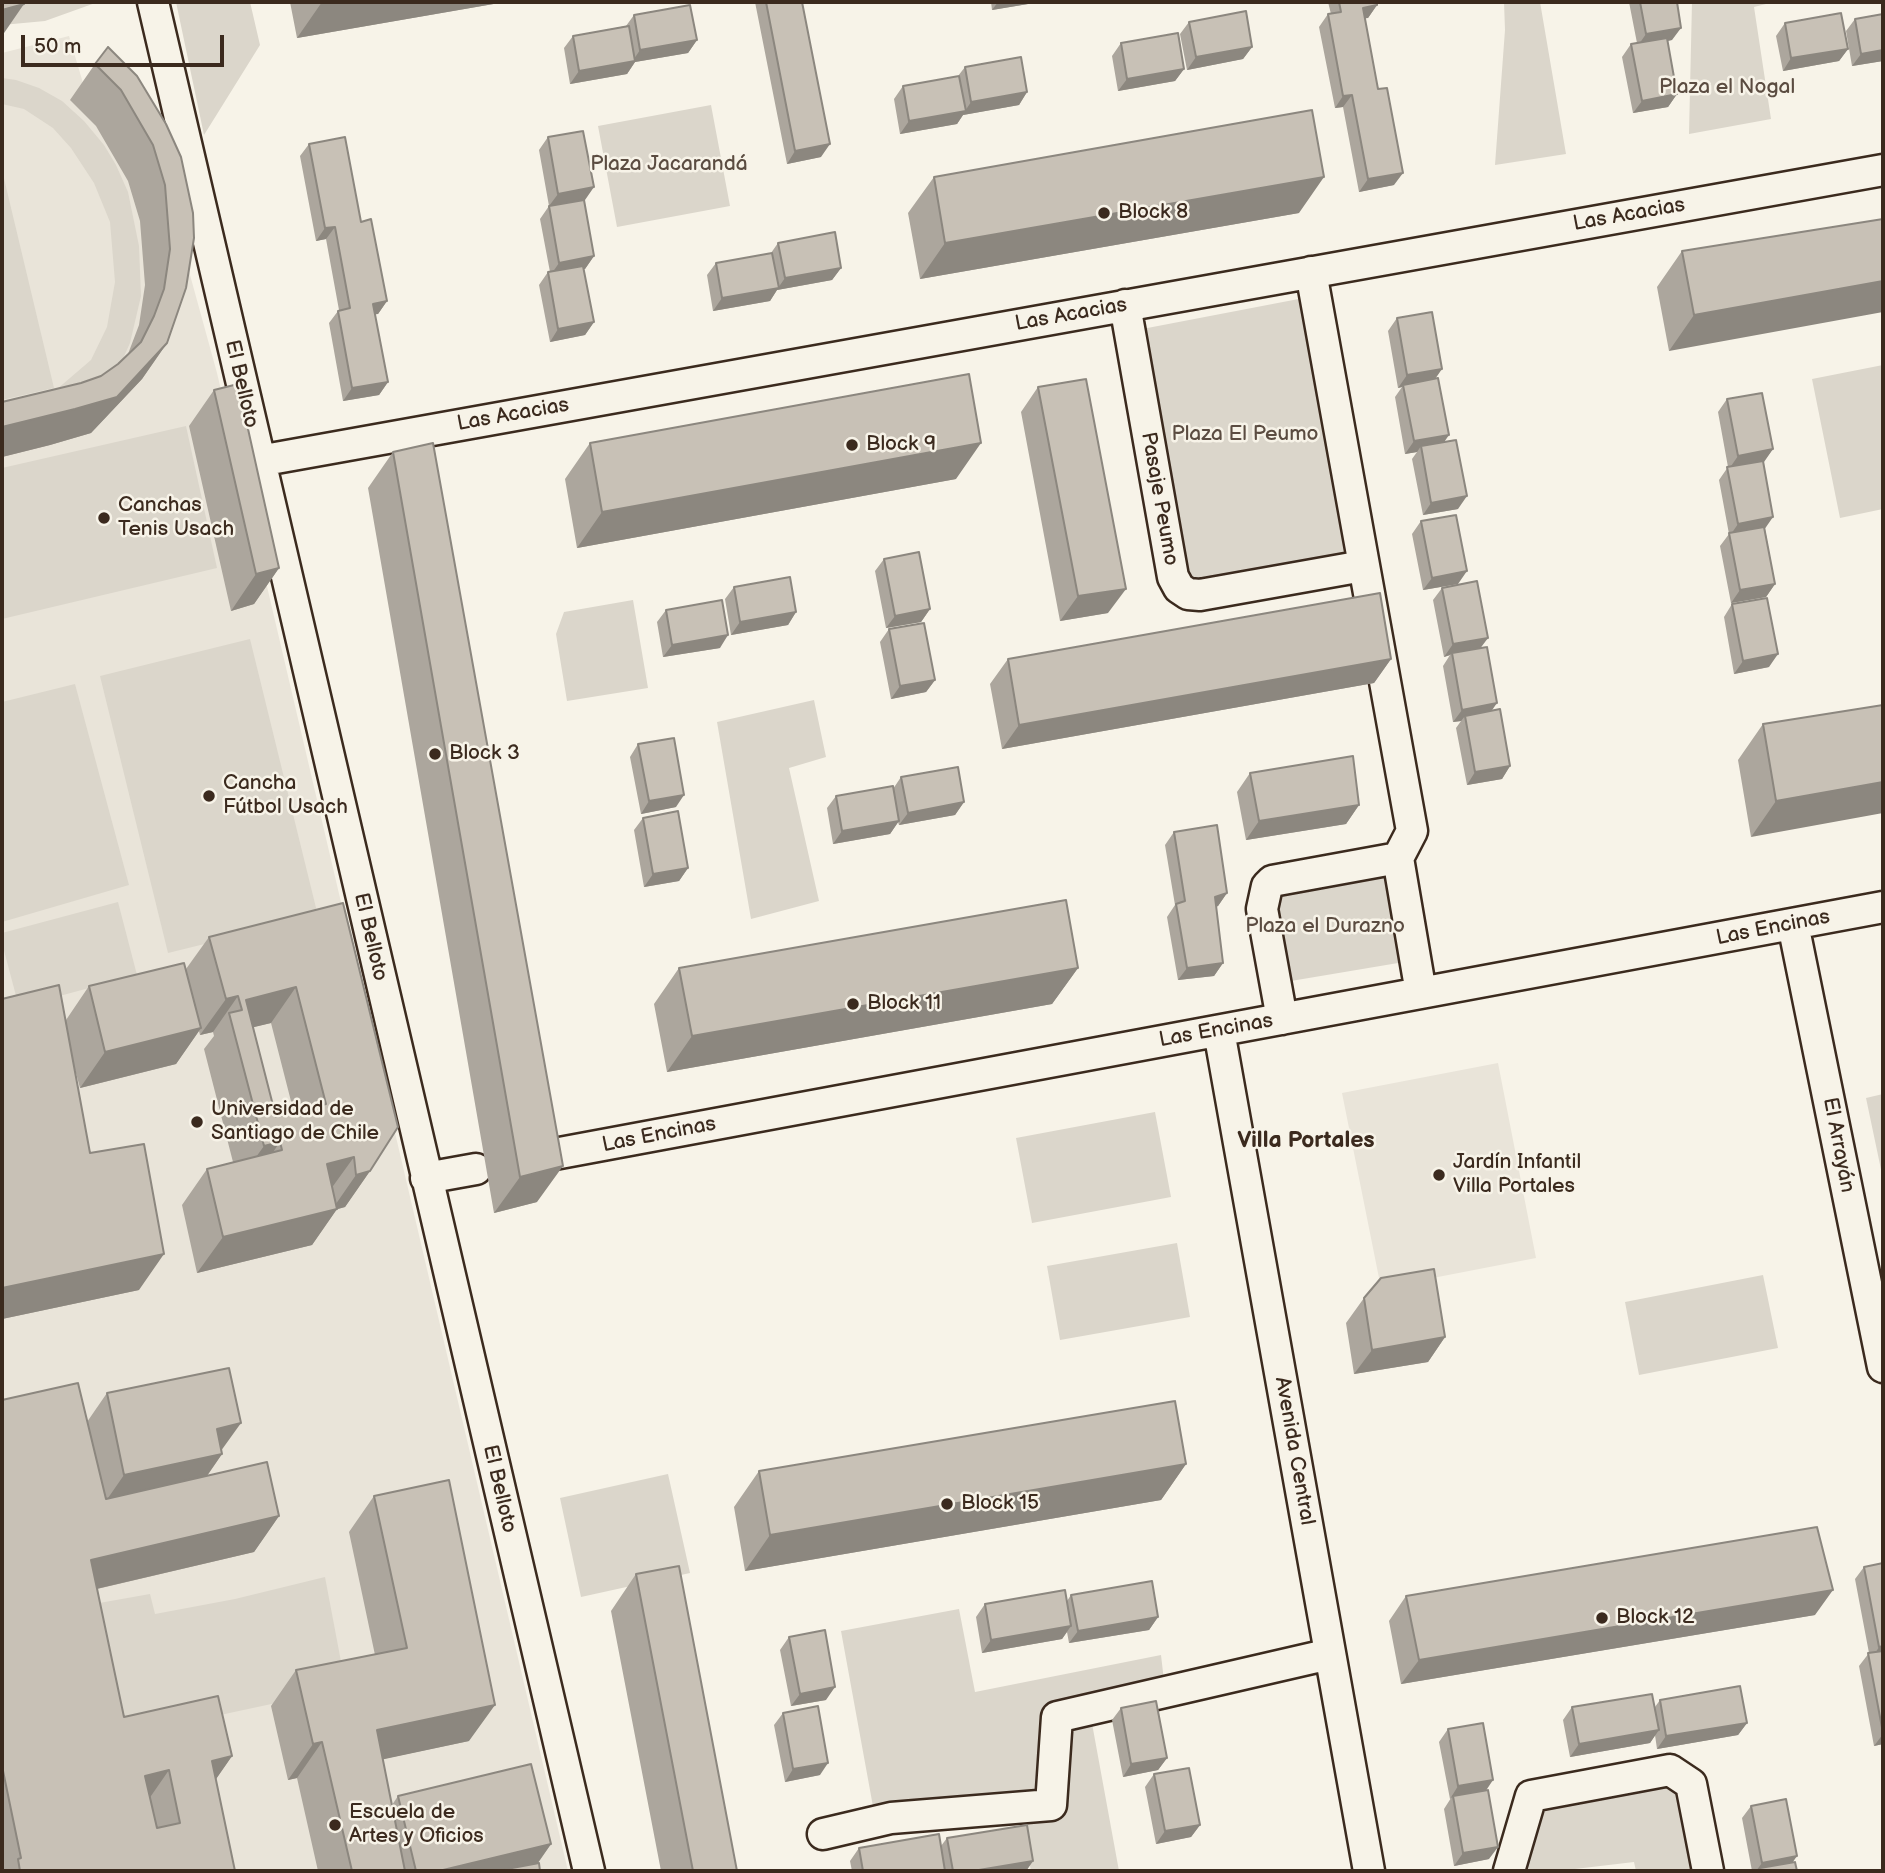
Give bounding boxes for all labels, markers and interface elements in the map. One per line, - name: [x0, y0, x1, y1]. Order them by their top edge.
- scale bar: [24, 21, 228, 65]
- text: 50 m: [34, 34, 81, 59]
- park label: Plaza el Nogal: [1659, 75, 1795, 101]
- park label: Plaza Jacarandá: [590, 152, 748, 178]
- street label: Las Acacias: [1571, 193, 1687, 237]
- place label: Block 8: [1118, 200, 1188, 226]
- marker: Block 8: [1096, 205, 1112, 221]
- street label: Las Acacias: [1013, 293, 1129, 337]
- street label: El Belloto: [219, 337, 263, 431]
- street label: Las Acacias: [455, 393, 571, 437]
- park label: Plaza El Peumo: [1172, 422, 1318, 448]
- street label: Pasaje Peumo: [1135, 430, 1183, 568]
- place label: Block 9: [866, 432, 936, 458]
- marker: Block 9: [844, 437, 860, 453]
- place label: Canchas Tenis Usach: [118, 493, 234, 543]
- marker: Canchas Tenis Usach: [96, 510, 112, 526]
- place label: Block 3: [449, 741, 520, 767]
- marker: Block 3: [427, 746, 443, 762]
- place label: Cancha Fútbol Usach: [223, 771, 348, 821]
- marker: Cancha Fútbol Usach: [201, 788, 217, 804]
- street label: El Belloto: [348, 890, 392, 984]
- street label: Las Encinas: [1714, 905, 1832, 951]
- park label: Plaza el Durazno: [1245, 914, 1405, 940]
- place label: Block 11: [867, 991, 941, 1017]
- marker: Block 11: [845, 996, 861, 1012]
- street label: Las Encinas: [1157, 1009, 1275, 1053]
- street label: El Arrayán: [1816, 1095, 1860, 1195]
- place label: Universidad de Santiago de Chile: [211, 1097, 379, 1147]
- street label: Las Encinas: [600, 1112, 718, 1158]
- marker: Universidad de Santiago de Chile: [189, 1114, 205, 1130]
- district label: Villa Portales: [1237, 1127, 1375, 1155]
- place label: Jardín Infantil Villa Portales: [1453, 1150, 1581, 1200]
- marker: Jardín Infantil Villa Portales: [1431, 1167, 1447, 1183]
- street label: Avenida Central: [1269, 1375, 1319, 1527]
- street label: El Belloto: [477, 1442, 521, 1536]
- place label: Block 15: [961, 1491, 1039, 1517]
- marker: Block 15: [939, 1496, 955, 1512]
- place label: Block 12: [1616, 1605, 1694, 1631]
- marker: Block 12: [1594, 1610, 1610, 1626]
- place label: Escuela de Artes y Oficios: [349, 1800, 484, 1850]
- marker: Escuela de Artes y Oficios: [327, 1817, 343, 1833]

